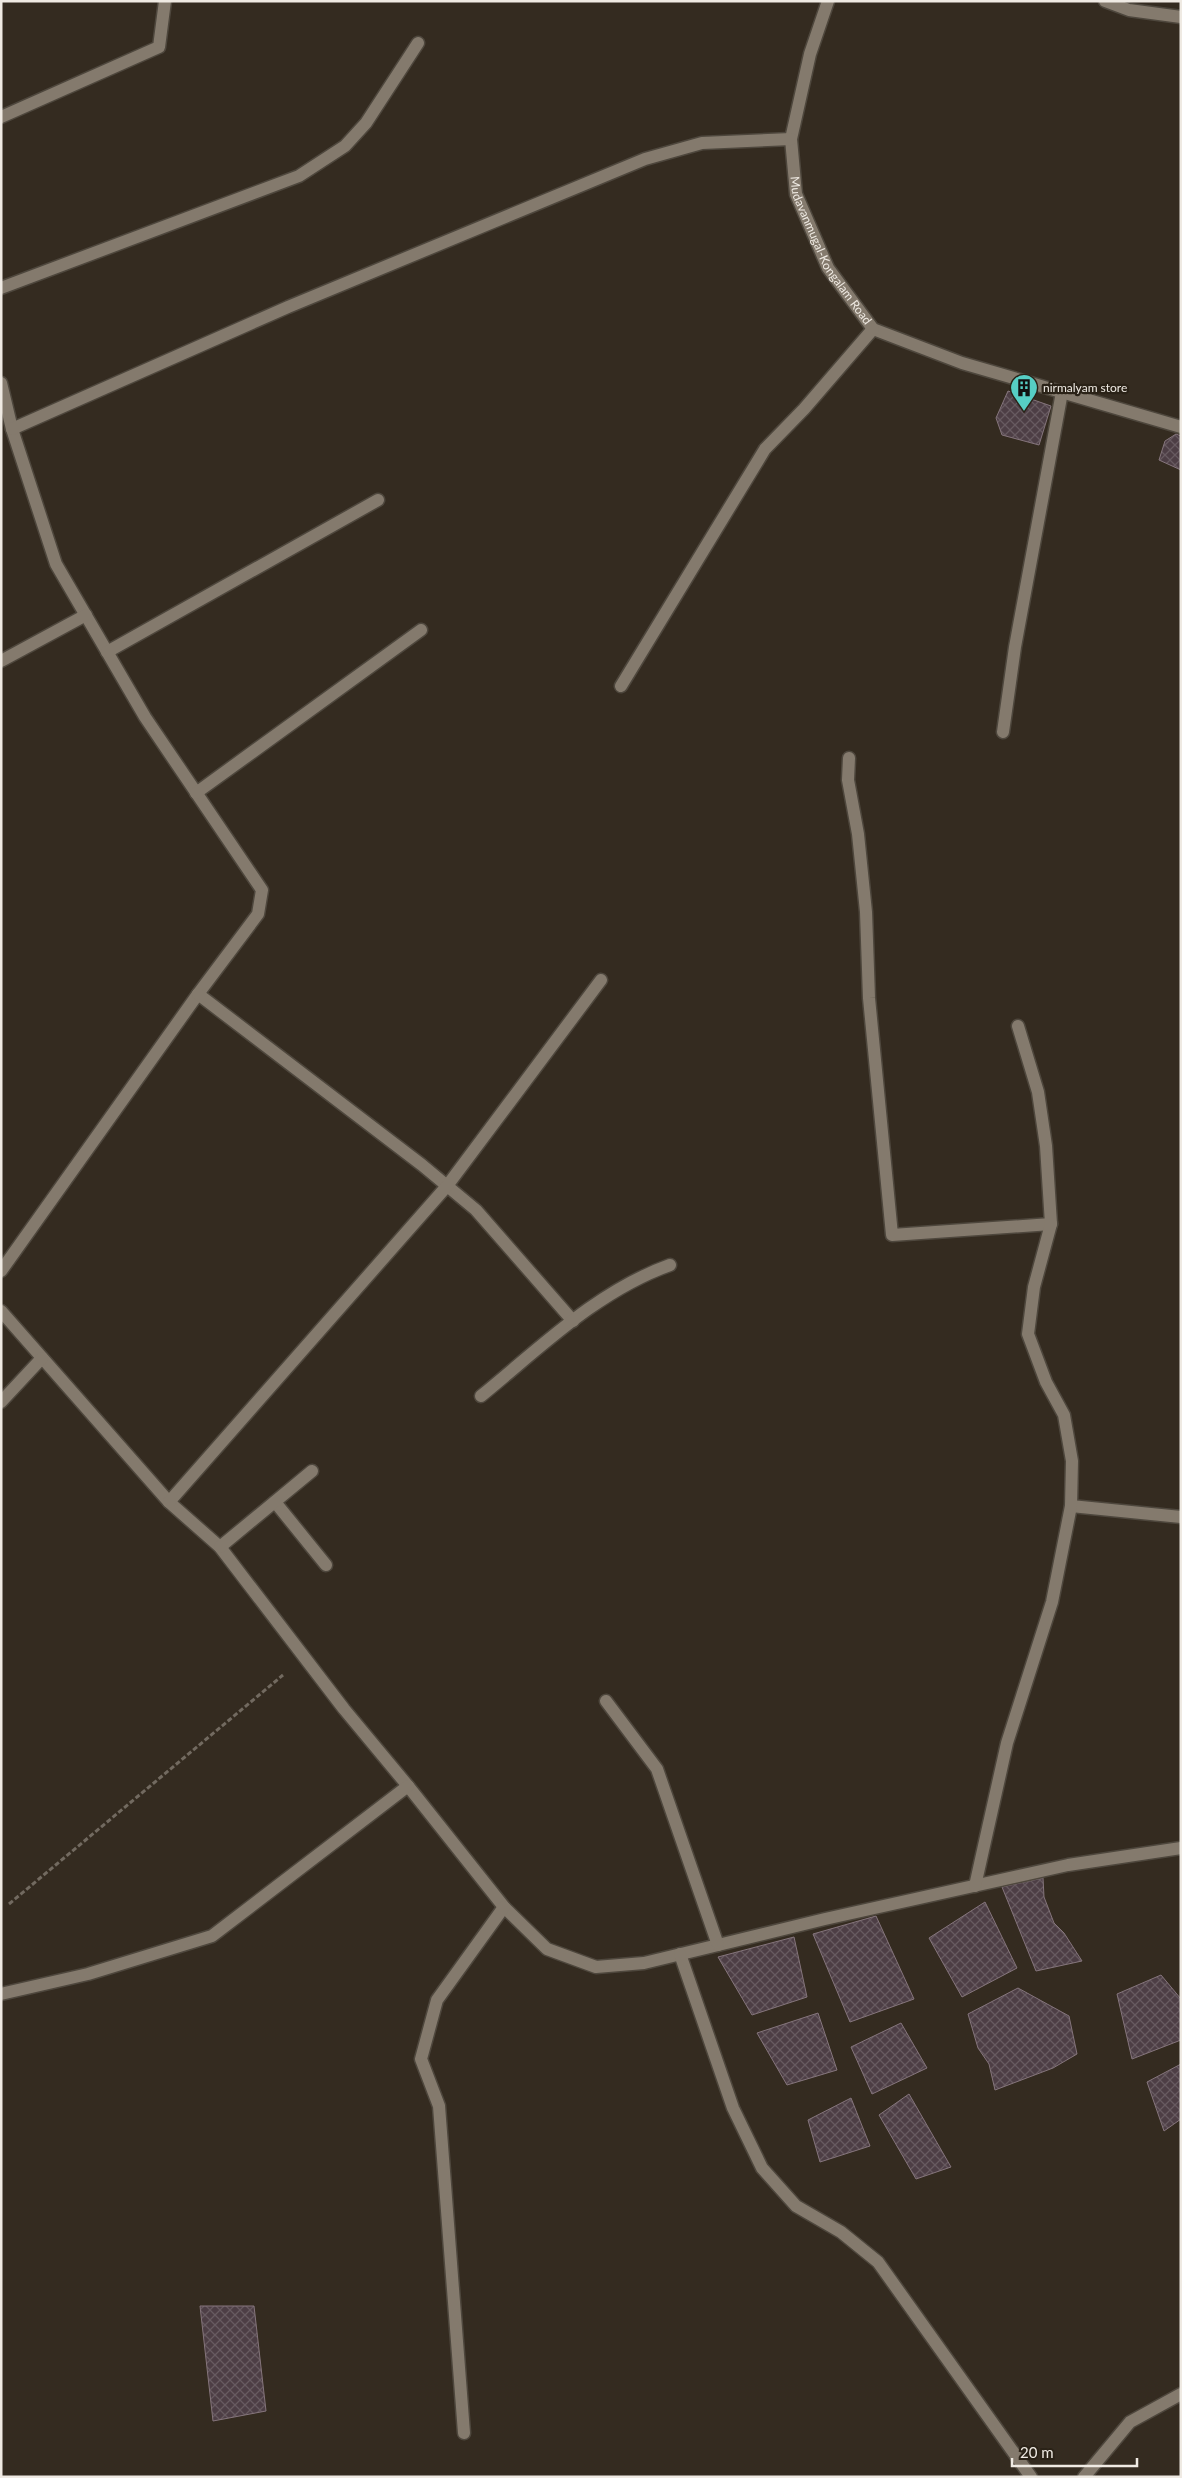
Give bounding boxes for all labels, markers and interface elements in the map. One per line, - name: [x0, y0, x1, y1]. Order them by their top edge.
- street label: Mudavanmugal-Kongalam Road: [787, 176, 875, 327]
- building icon: nirmalyam store: [1009, 373, 1039, 412]
- place label: nirmalyam store: [1043, 380, 1127, 395]
- scale bar: [1012, 2436, 1137, 2468]
- text: 20 m: [1020, 2443, 1054, 2461]

